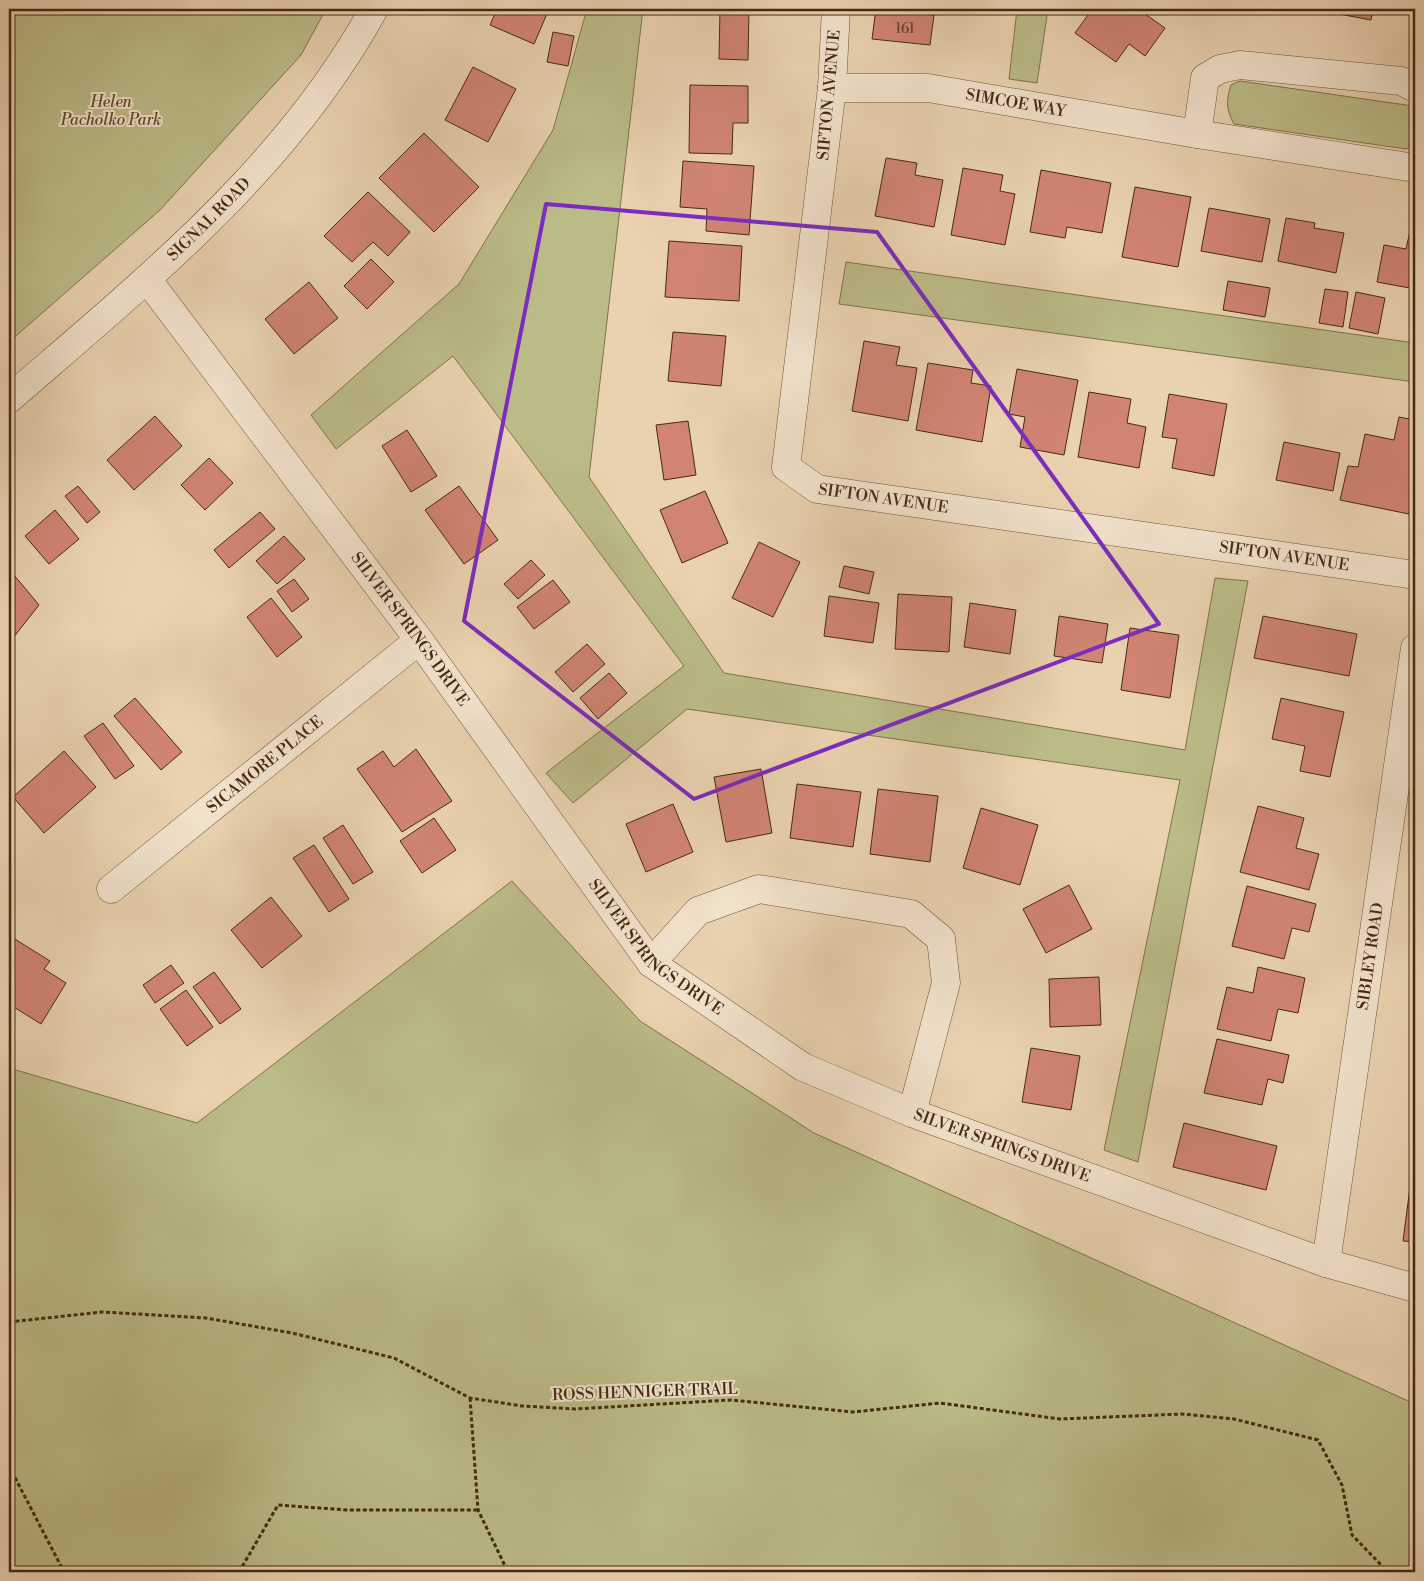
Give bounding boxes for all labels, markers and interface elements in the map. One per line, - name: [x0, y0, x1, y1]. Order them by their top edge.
- house number: 161: [895, 20, 915, 38]
- street label: SIFTON AVENUE: [813, 29, 845, 161]
- street label: SIMCOE WAY: [964, 85, 1069, 122]
- park label: Helen Pacholko Park: [60, 92, 161, 130]
- street label: SIGNAL ROAD: [163, 173, 255, 265]
- street label: SIFTON AVENUE: [817, 479, 950, 518]
- street label: SIFTON AVENUE: [1218, 537, 1351, 575]
- street label: SILVER SPRINGS DRIVE: [346, 548, 473, 710]
- street label: SICAMORE PLACE: [203, 711, 327, 818]
- street label: SILVER SPRINGS DRIVE: [584, 875, 727, 1020]
- street label: SIBLEY ROAD: [1353, 901, 1388, 1011]
- street label: SILVER SPRINGS DRIVE: [911, 1104, 1093, 1187]
- street label: ROSS HENNIGER TRAIL: [552, 1379, 739, 1405]

